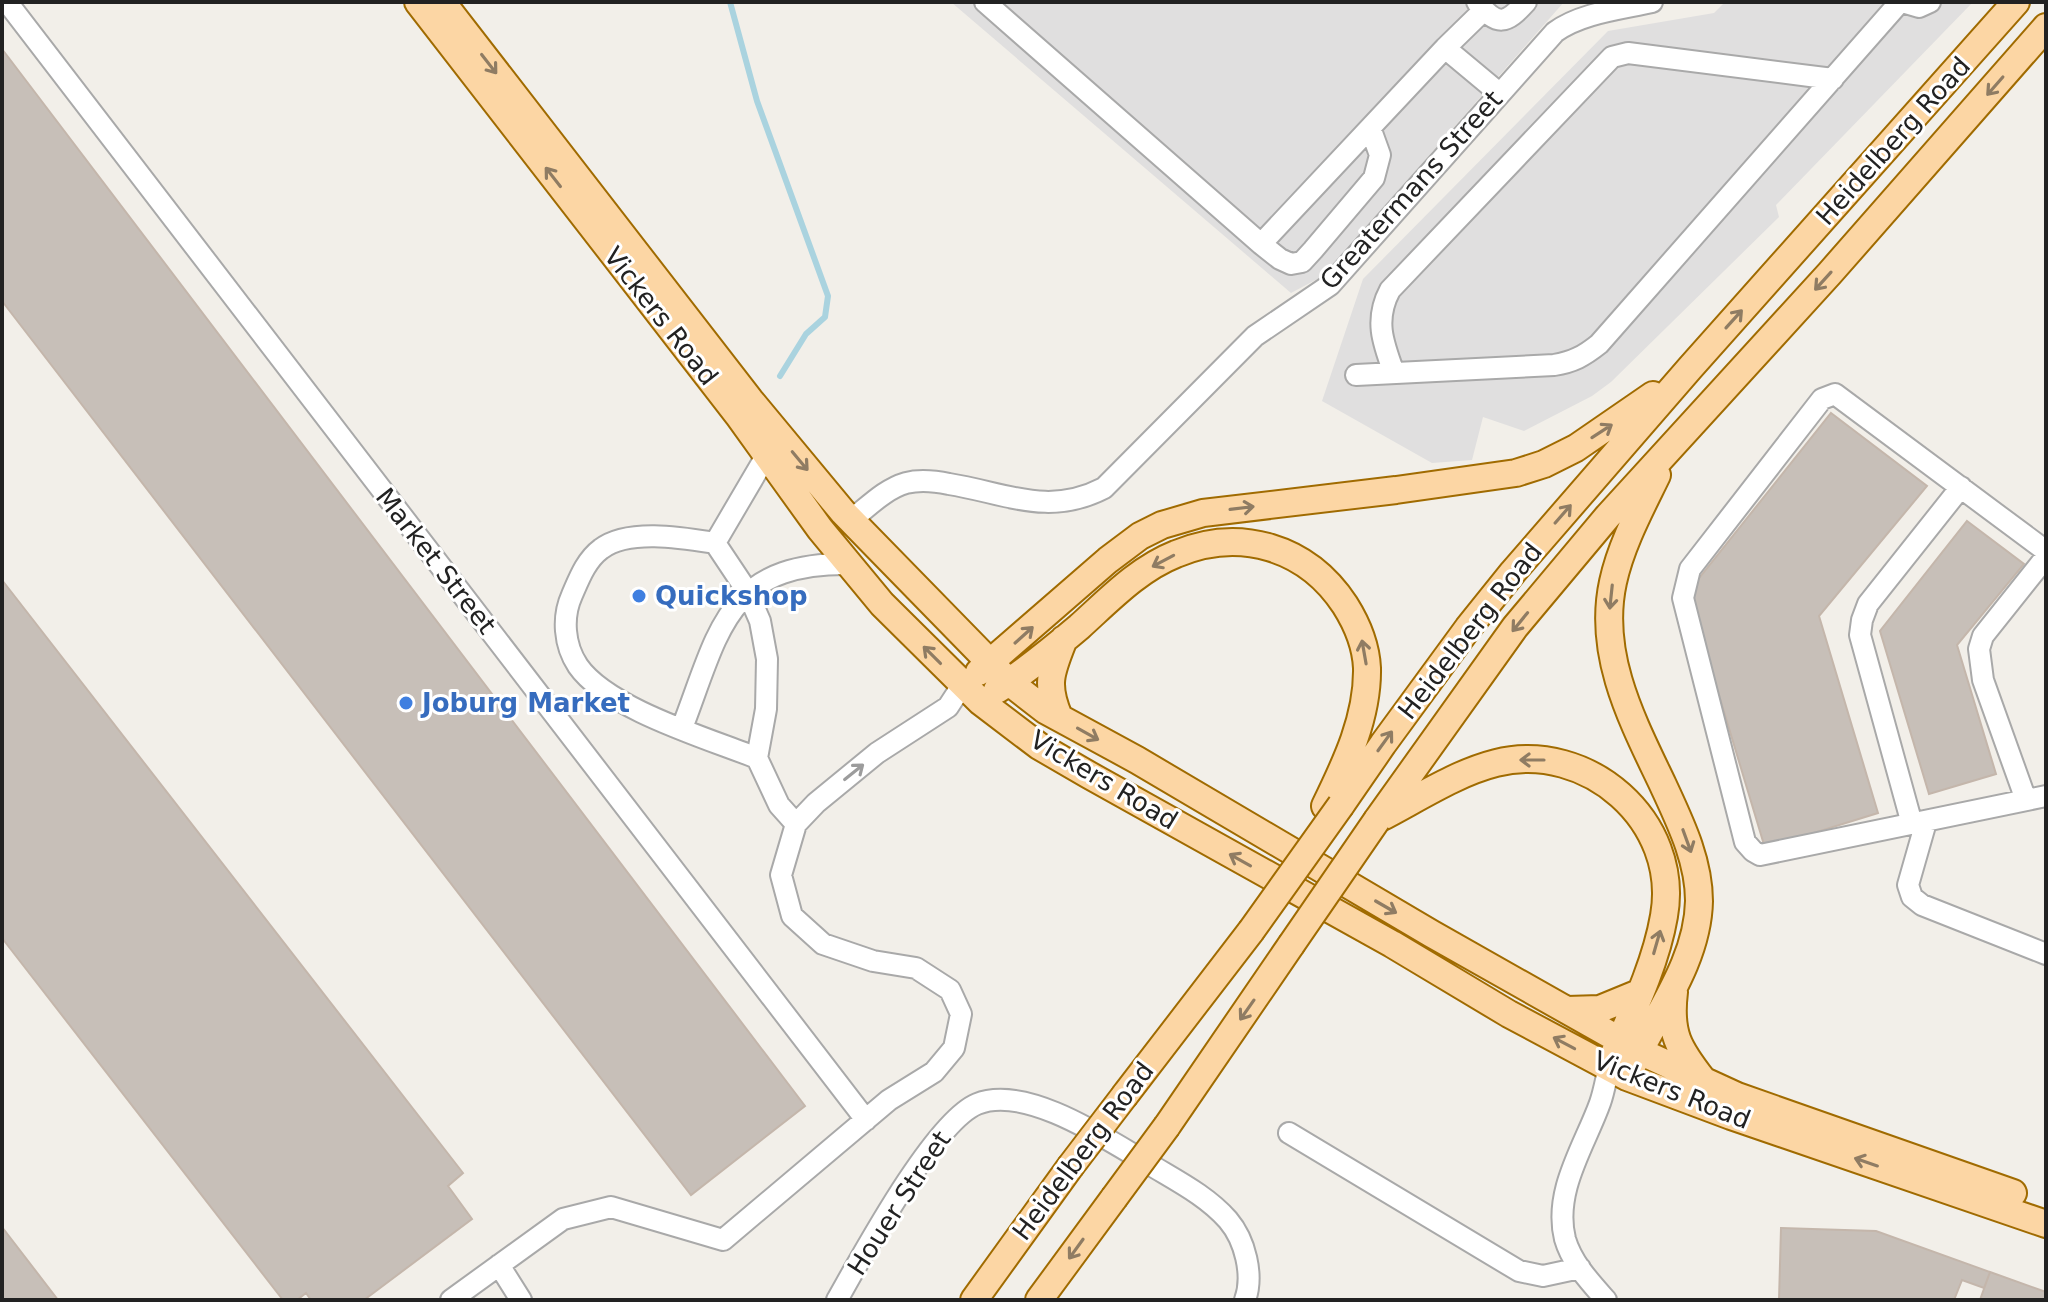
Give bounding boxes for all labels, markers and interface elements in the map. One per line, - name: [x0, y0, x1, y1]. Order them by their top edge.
- street label: Heidelberg Road: [1810, 51, 1976, 231]
- one-way arrow: [481, 53, 498, 74]
- one-way arrow: [1986, 75, 2004, 95]
- street label: Greatermans Street: [1314, 84, 1508, 296]
- one-way arrow: [544, 167, 561, 188]
- street label: Vickers Road: [598, 241, 724, 391]
- one-way arrow: [1813, 271, 1832, 291]
- one-way arrow: [1725, 309, 1743, 329]
- one-way arrow: [1590, 423, 1613, 439]
- one-way arrow: [791, 450, 809, 470]
- street label: Market Street: [370, 482, 502, 640]
- one-way arrow: [1229, 500, 1255, 515]
- one-way arrow: [1554, 505, 1572, 525]
- street label: Heidelberg Road: [1392, 537, 1548, 725]
- one-way arrow: [1152, 553, 1175, 569]
- place label: Quickshop: [655, 581, 808, 611]
- one-way arrow: [1604, 583, 1619, 610]
- marker: Quickshop: [630, 587, 648, 605]
- one-way arrow: [1511, 611, 1529, 631]
- one-way arrow: [1013, 626, 1033, 644]
- one-way arrow: [1356, 640, 1371, 665]
- one-way arrow: [923, 646, 942, 665]
- place label: Joburg Market: [420, 688, 630, 718]
- marker: Joburg Market: [397, 694, 415, 712]
- street label: Vickers Road: [1025, 724, 1183, 836]
- one-way arrow: [1076, 726, 1100, 742]
- one-way arrow: [1377, 730, 1393, 752]
- one-way arrow: [1519, 752, 1545, 768]
- one-way arrow: [843, 763, 864, 781]
- one-way arrow: [1681, 828, 1695, 853]
- one-way arrow: [1229, 851, 1253, 867]
- one-way arrow: [1374, 899, 1397, 915]
- one-way arrow: [1650, 930, 1665, 956]
- one-way arrow: [1239, 998, 1255, 1020]
- one-way arrow: [1552, 1035, 1576, 1051]
- street label: Vickers Road: [1589, 1045, 1755, 1135]
- street label: Heidelberg Road: [1006, 1056, 1160, 1246]
- street label: Houer Street: [841, 1125, 957, 1281]
- one-way arrow: [1854, 1153, 1879, 1168]
- one-way arrow: [1068, 1238, 1085, 1259]

